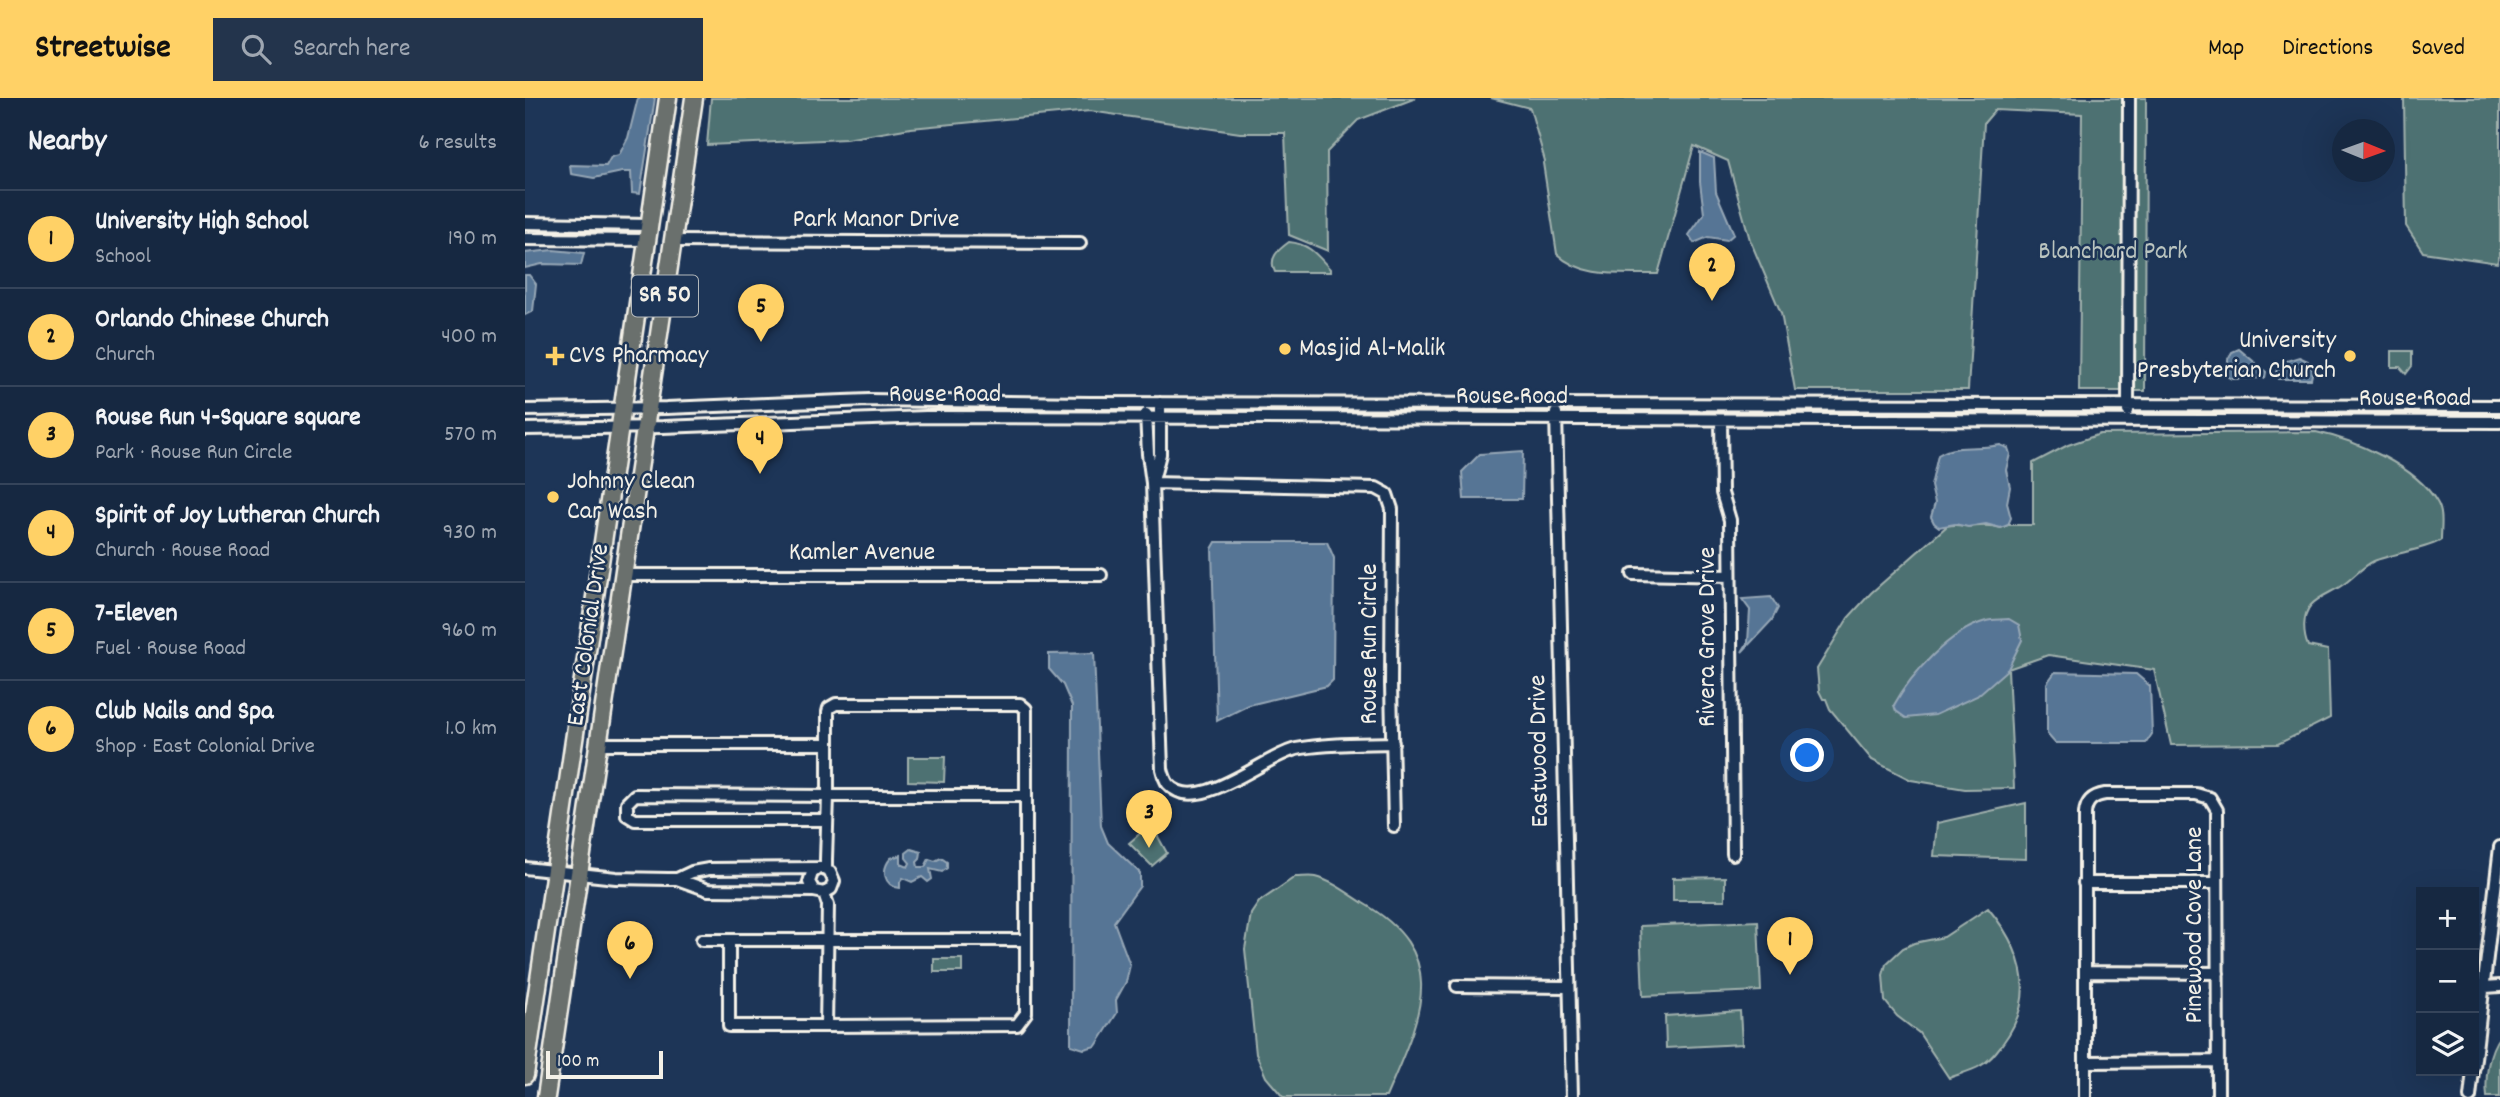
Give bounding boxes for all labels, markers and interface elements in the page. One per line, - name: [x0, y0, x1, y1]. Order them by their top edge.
- search box: [213, 18, 703, 81]
- text: Streetwise: [35, 26, 171, 73]
- icon: search: [237, 30, 275, 68]
- text: Search here: [293, 31, 410, 68]
- text: Map: [2208, 32, 2244, 66]
- text: Directions: [2282, 32, 2373, 66]
- text: Saved: [2411, 32, 2465, 66]
- north arrow: [2332, 119, 2395, 182]
- text: Nearby: [28, 122, 106, 165]
- text: 6 results: [419, 127, 497, 160]
- street label: Park Manor Drive: [793, 202, 959, 239]
- text: University High School: [95, 204, 309, 241]
- text: 1: [48, 223, 54, 256]
- text: 190 m: [448, 223, 497, 256]
- park label: Blanchard Park: [2038, 234, 2188, 271]
- text: School: [95, 241, 151, 274]
- pin: 2: [1689, 243, 1735, 301]
- road number: SR 50: [632, 276, 698, 316]
- pin: 5: [738, 284, 784, 342]
- text: Orlando Chinese Church: [95, 302, 329, 339]
- text: 2: [46, 321, 56, 354]
- text: 400 m: [441, 321, 497, 354]
- place label: University Presbyterian Church: [2137, 323, 2336, 390]
- place label: Masjid Al-Malik: [1299, 331, 1445, 368]
- place label: CVS Pharmacy: [569, 338, 709, 375]
- text: Church: [95, 339, 155, 372]
- marker: Masjid Al-Malik: [1277, 341, 1293, 357]
- marker: CVS Pharmacy: [547, 348, 563, 364]
- marker: University Presbyterian Church: [2342, 348, 2358, 364]
- street label: Rouse Road: [889, 377, 1001, 414]
- street label: Rouse Road: [1456, 379, 1568, 416]
- street label: Rouse Road: [2359, 381, 2471, 418]
- text: Rouse Run 4-Square square: [95, 400, 361, 437]
- pin: 4: [737, 416, 783, 474]
- text: 3: [46, 419, 56, 452]
- text: 570 m: [444, 419, 497, 452]
- text: Park · Rouse Run Circle: [95, 437, 292, 470]
- place label: Johnny Clean Car Wash: [567, 464, 695, 531]
- marker: Johnny Clean Car Wash: [545, 489, 561, 505]
- text: Spirit of Joy Lutheran Church: [95, 498, 380, 535]
- text: 4: [46, 517, 56, 550]
- text: 930 m: [443, 517, 497, 550]
- text: Church · Rouse Road: [95, 535, 270, 568]
- street label: Kamler Avenue: [789, 535, 935, 572]
- street label: East Colonial Drive: [558, 541, 620, 729]
- street label: Rivera Grove Drive: [1690, 547, 1727, 727]
- street label: Rouse Run Circle: [1352, 564, 1389, 724]
- text: 7-Eleven: [95, 596, 178, 633]
- text: 5: [46, 615, 56, 648]
- text: 960 m: [442, 615, 497, 648]
- text: Fuel · Rouse Road: [95, 633, 246, 666]
- street label: Eastwood Drive: [1520, 674, 1560, 828]
- text: Club Nails and Spa: [95, 694, 273, 731]
- text: 6: [45, 713, 57, 746]
- text: 1.0 km: [445, 713, 497, 746]
- text: Shop · East Colonial Drive: [95, 731, 315, 764]
- your location: [1790, 738, 1824, 772]
- pin: 3: [1126, 790, 1172, 848]
- street label: Pinewood Cove Lane: [2177, 827, 2214, 1023]
- map controls: [2416, 887, 2479, 1076]
- button: +: [2416, 887, 2479, 950]
- pin: 1: [1767, 917, 1813, 975]
- pin: 6: [607, 921, 653, 979]
- button: −: [2416, 950, 2479, 1013]
- button: layers: [2416, 1013, 2479, 1076]
- scale bar: [546, 1048, 663, 1080]
- text: 100 m: [557, 1049, 599, 1076]

